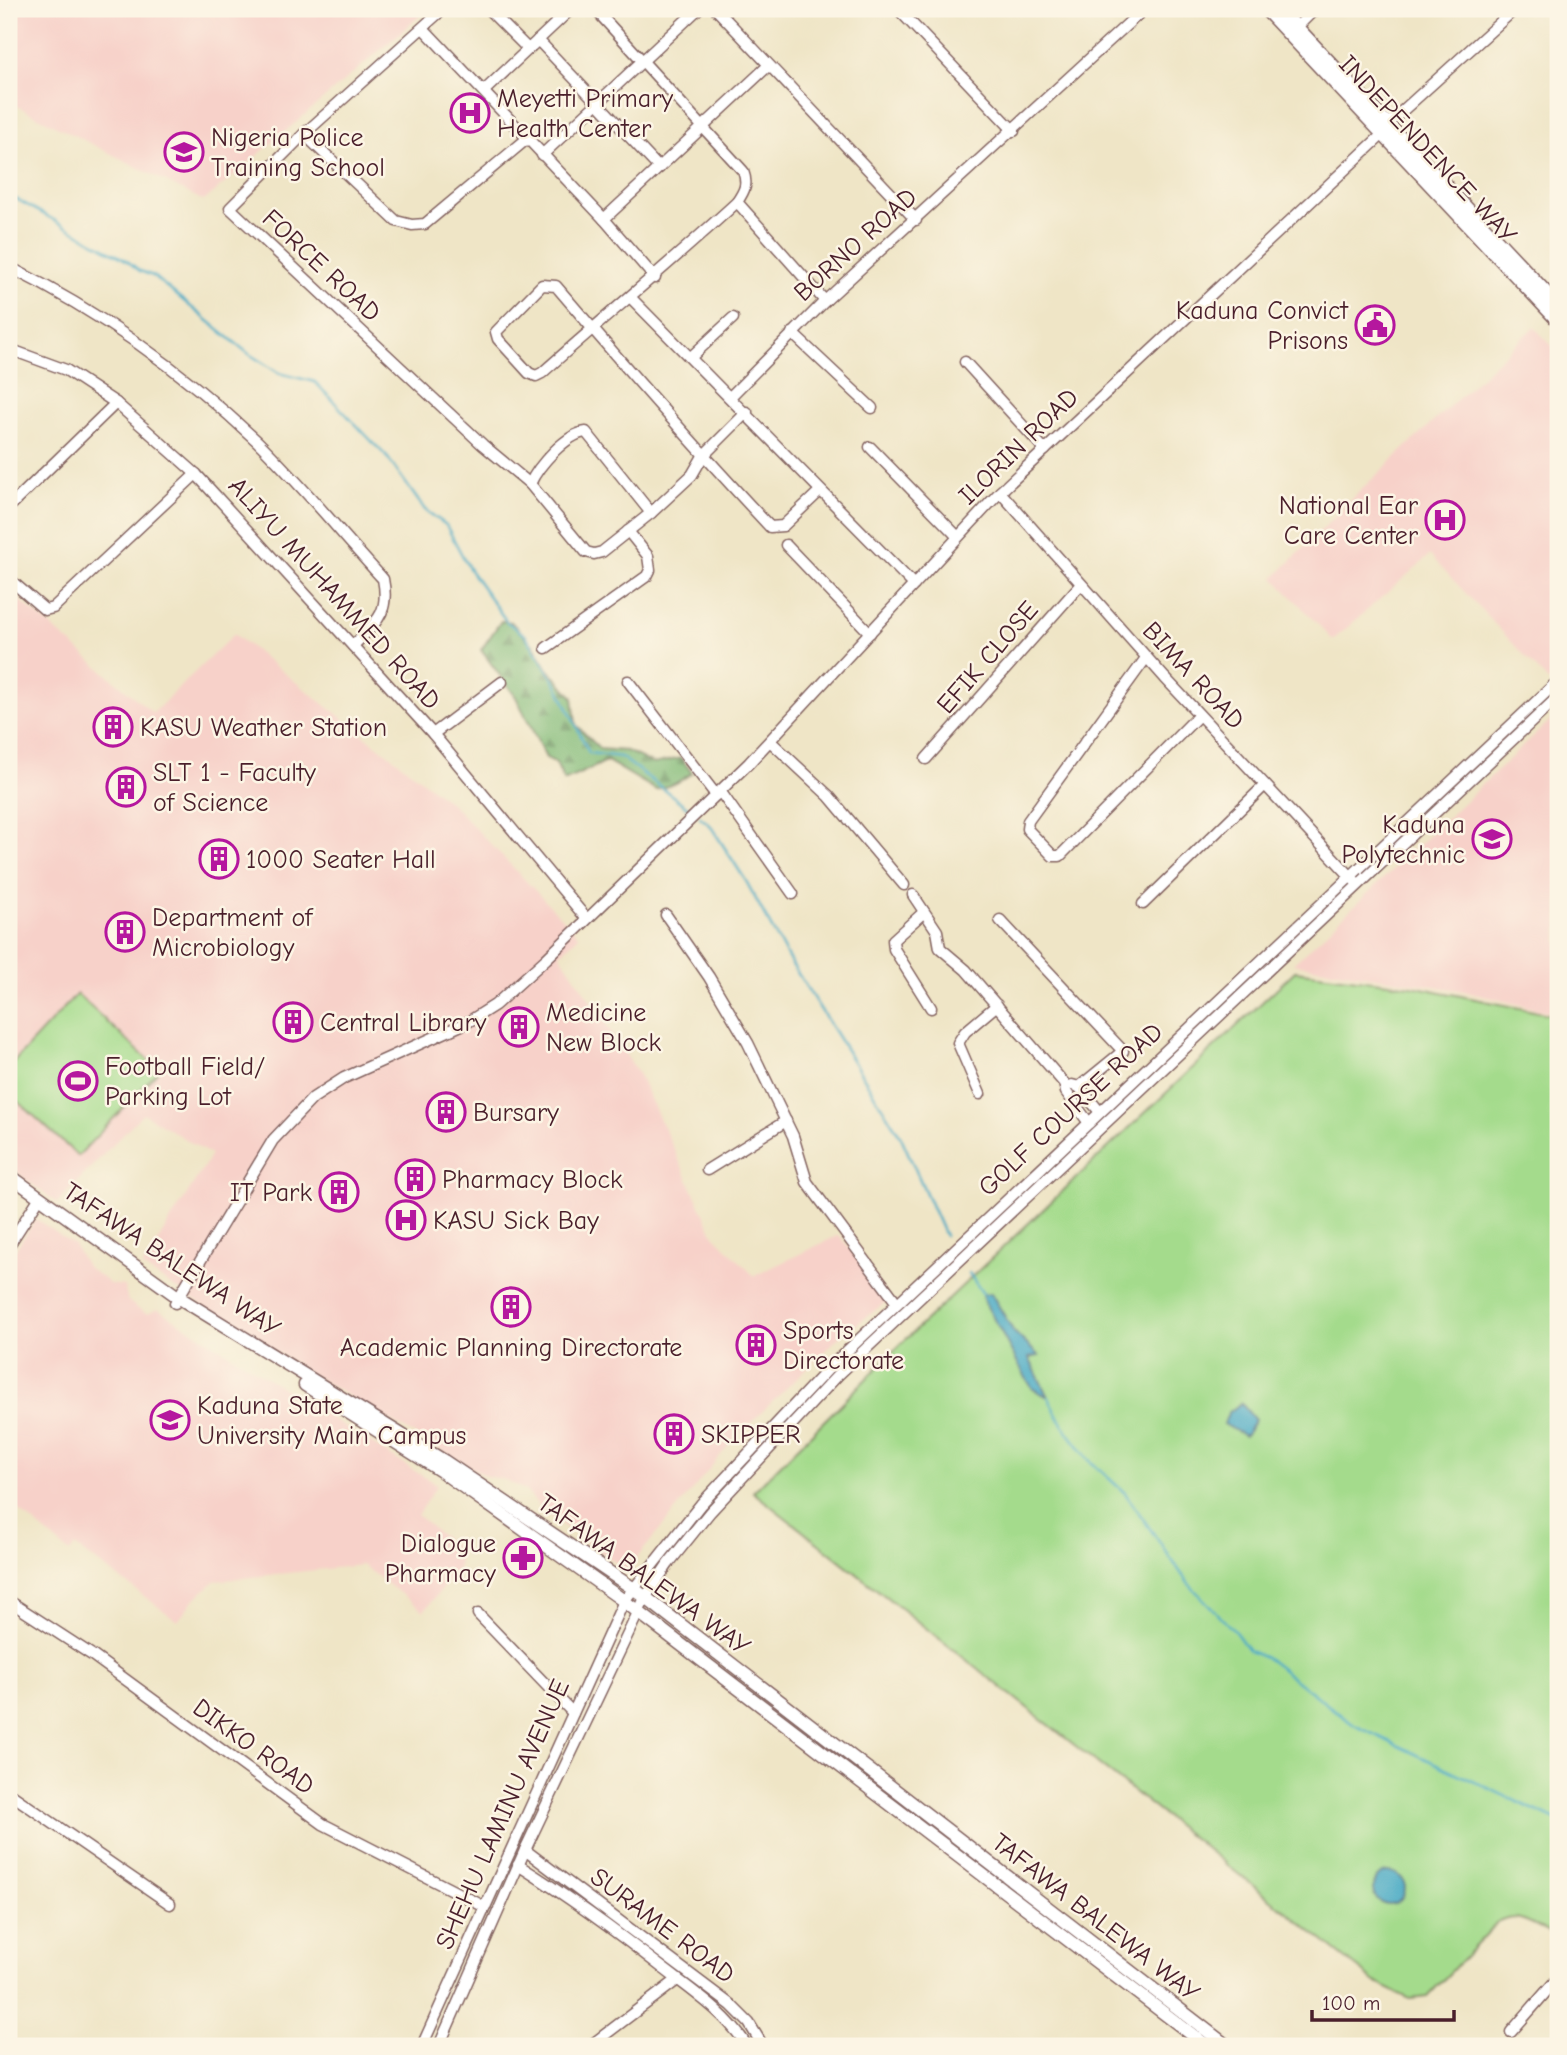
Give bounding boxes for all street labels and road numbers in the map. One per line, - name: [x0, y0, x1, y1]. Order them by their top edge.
- street label: INDEPENDENCE WAY: [1332, 49, 1523, 250]
- street label: BORNO ROAD: [788, 182, 923, 308]
- street label: FORCE ROAD: [256, 203, 387, 328]
- street label: ILORIN ROAD: [953, 382, 1085, 511]
- street label: ALIYU MUHAMMED ROAD: [222, 471, 446, 716]
- street label: EFIK CLOSE: [931, 595, 1045, 720]
- street label: BIMA ROAD: [1136, 616, 1250, 735]
- street label: GOLF COURSE ROAD: [972, 1017, 1169, 1203]
- street label: TAFAWA BALEWA WAY: [57, 1176, 286, 1344]
- street label: TAFAWA BALEWA WAY: [531, 1488, 756, 1662]
- street label: SHEHU LAMINU AVENUE: [430, 1675, 576, 1954]
- street label: DIKKO ROAD: [187, 1693, 320, 1801]
- street label: TAFAWA BALEWA WAY: [986, 1827, 1206, 2008]
- street label: SURAME ROAD: [584, 1862, 740, 1990]

